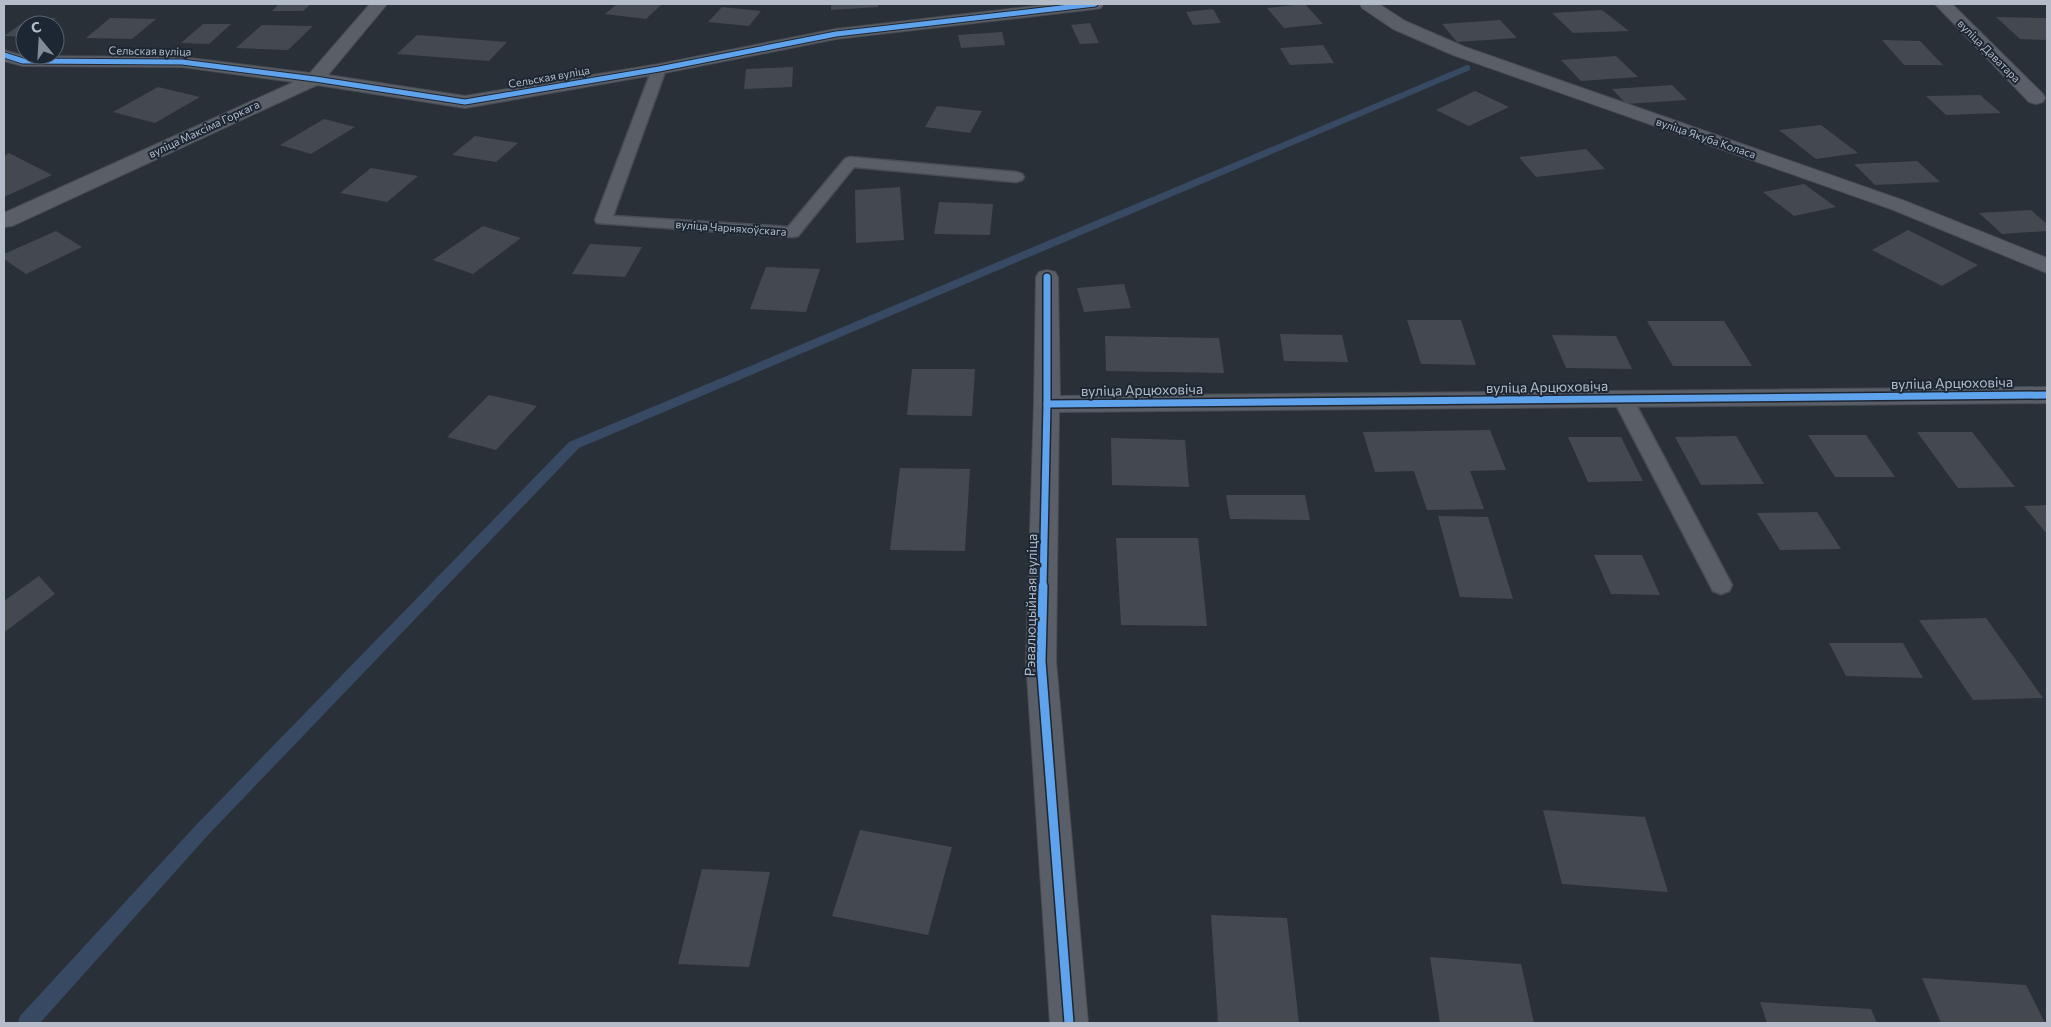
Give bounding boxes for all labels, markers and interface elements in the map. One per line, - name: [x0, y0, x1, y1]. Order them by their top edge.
- north arrow: [15, 15, 65, 65]
- street label: вуліца Даватара: [1955, 17, 2023, 85]
- text: С: [29, 18, 43, 37]
- street label: Сельская вуліца: [109, 43, 191, 58]
- street label: Сельская вуліца: [507, 63, 591, 90]
- street label: вуліца Максіма Горкага: [146, 97, 261, 160]
- street label: вуліца Якуба Коласа: [1655, 114, 1758, 161]
- street label: вуліца Чарняхоўскага: [675, 217, 787, 238]
- street label: вуліца Арцюховіча: [1891, 373, 2013, 392]
- street label: вуліца Арцюховіча: [1486, 377, 1608, 396]
- street label: вуліца Арцюховіча: [1081, 380, 1203, 399]
- street label: Рэвалюцыйная вуліца: [1021, 533, 1040, 677]

